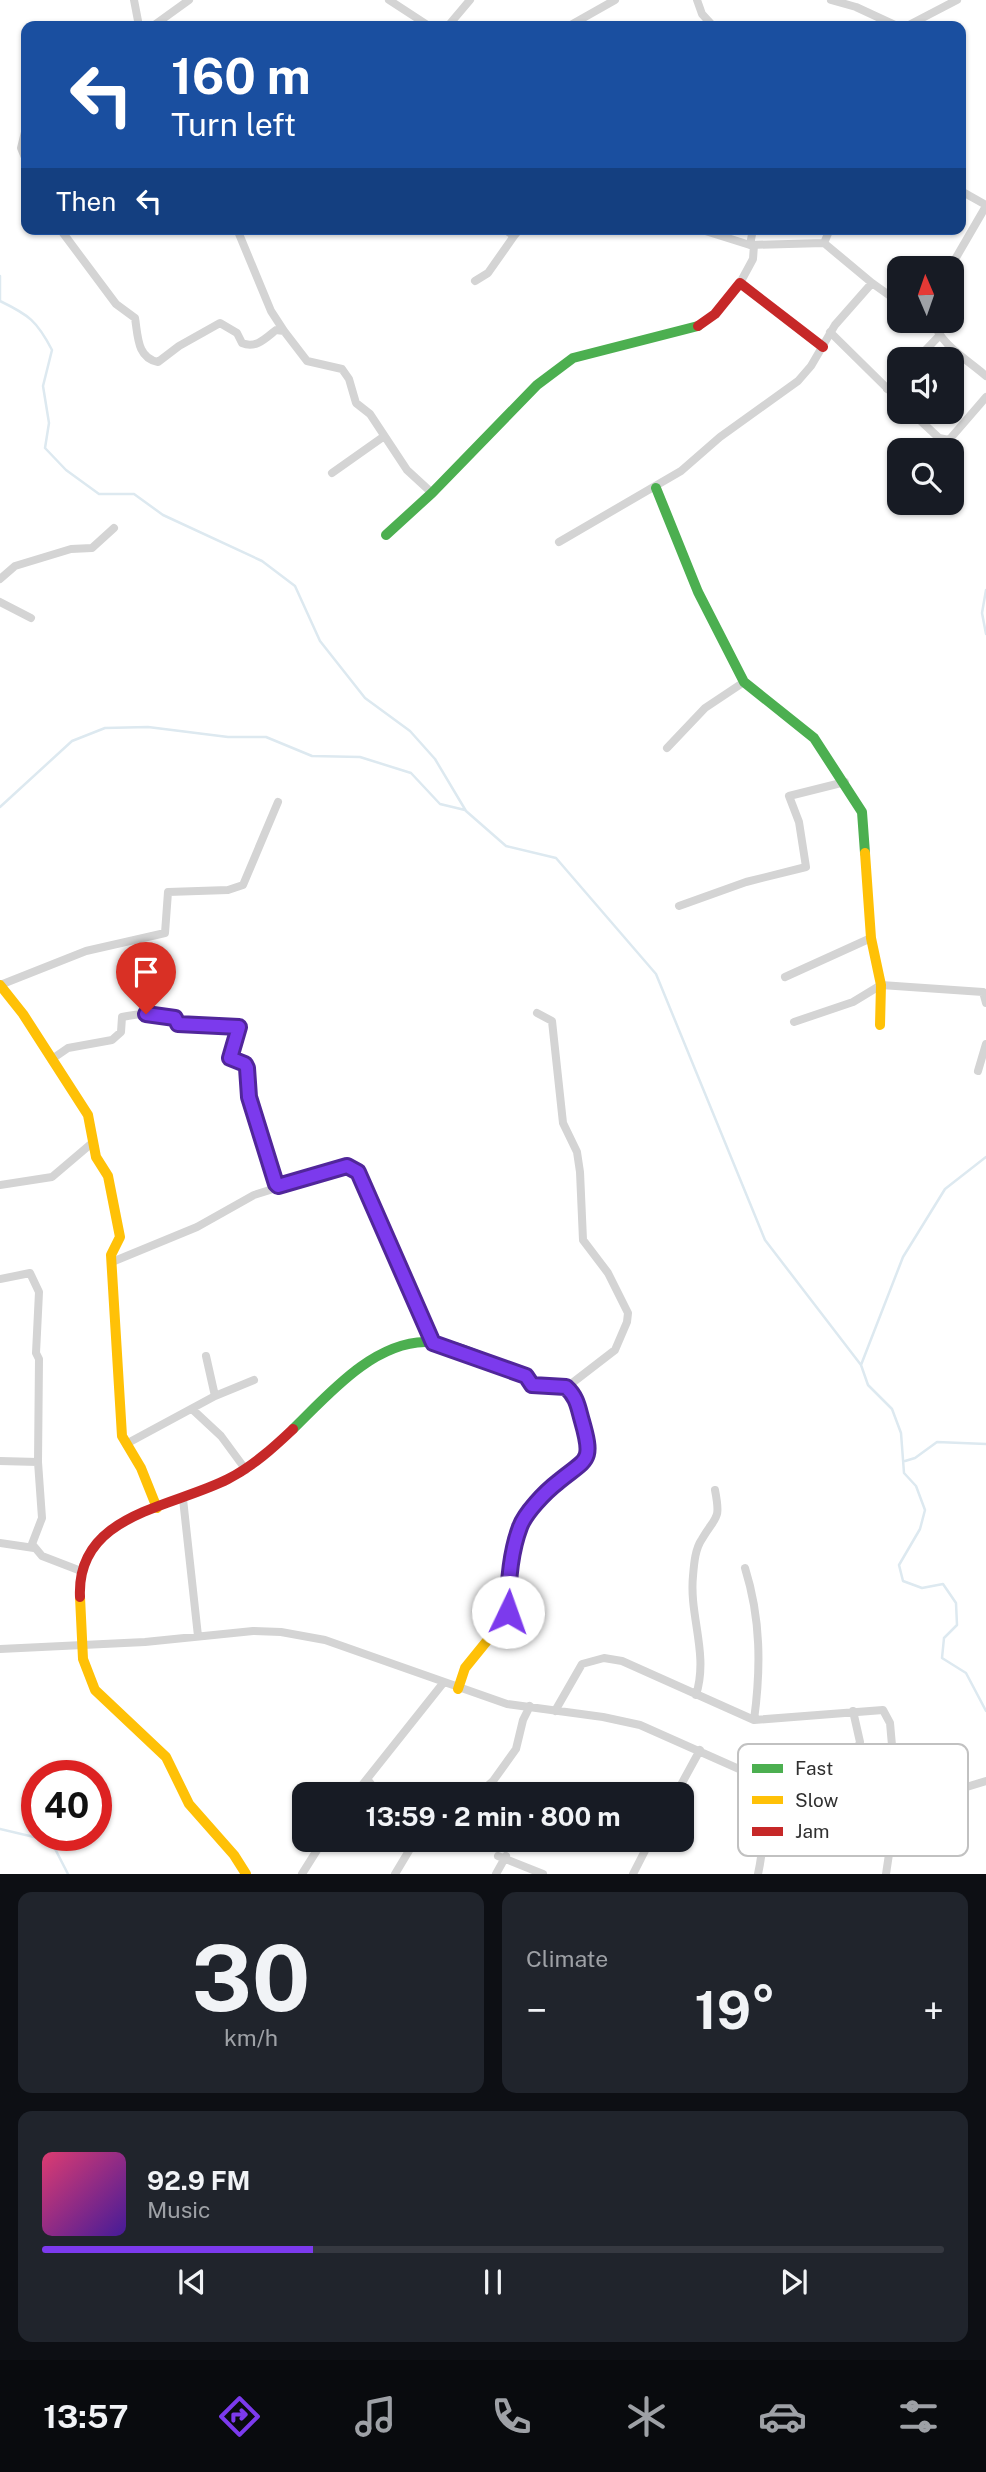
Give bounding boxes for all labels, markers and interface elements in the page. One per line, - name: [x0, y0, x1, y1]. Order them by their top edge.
- text: 160 m: [171, 47, 311, 105]
- icon: left: [56, 49, 147, 140]
- text: Turn left: [171, 106, 296, 143]
- icon: left: [130, 182, 168, 220]
- text: Then: [56, 186, 116, 217]
- north arrow: [887, 256, 964, 332]
- map controls: [887, 256, 964, 515]
- button: sound: [887, 347, 964, 424]
- button: search: [887, 438, 964, 515]
- pin: [116, 942, 176, 1014]
- icon: arrive: [127, 953, 165, 991]
- position arrow: [471, 1575, 545, 1649]
- legend: [738, 1744, 968, 1856]
- text: Fast: [795, 1757, 833, 1779]
- speed limit sign: 40: [21, 1760, 112, 1851]
- text: Slow: [795, 1789, 839, 1811]
- text: 13:59 · 2 min · 800 m: [366, 1801, 620, 1832]
- text: Jam: [795, 1820, 829, 1842]
- text: 30: [192, 1925, 310, 2031]
- text: Climate: [526, 1945, 608, 1972]
- text: 19°: [694, 1980, 776, 2041]
- text: −: [526, 1988, 547, 2033]
- text: +: [923, 1988, 944, 2033]
- text: km/h: [224, 2024, 278, 2051]
- text: 92.9 FM: [147, 2165, 250, 2196]
- text: Music: [147, 2196, 211, 2223]
- icon: previous: [173, 2263, 211, 2301]
- icon: pause: [474, 2263, 512, 2301]
- icon: next: [775, 2263, 813, 2301]
- icon: directions: [215, 2392, 264, 2441]
- icon: music: [351, 2392, 400, 2441]
- icon: phone: [487, 2392, 536, 2441]
- icon: climate: [622, 2392, 671, 2441]
- icon: car: [758, 2392, 807, 2441]
- icon: filters: [894, 2392, 943, 2441]
- text: 13:57: [43, 2398, 129, 2435]

